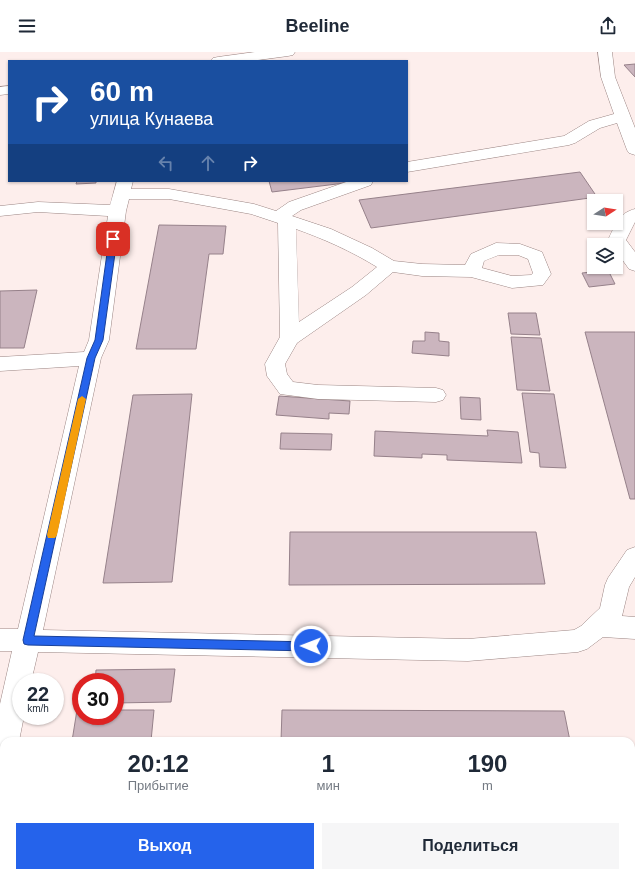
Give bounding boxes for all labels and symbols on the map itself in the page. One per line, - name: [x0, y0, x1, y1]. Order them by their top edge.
- north arrow: [587, 194, 623, 230]
- pin: [96, 222, 130, 256]
- position arrow: [290, 625, 332, 667]
- speed limit sign: 30: [72, 673, 124, 725]

